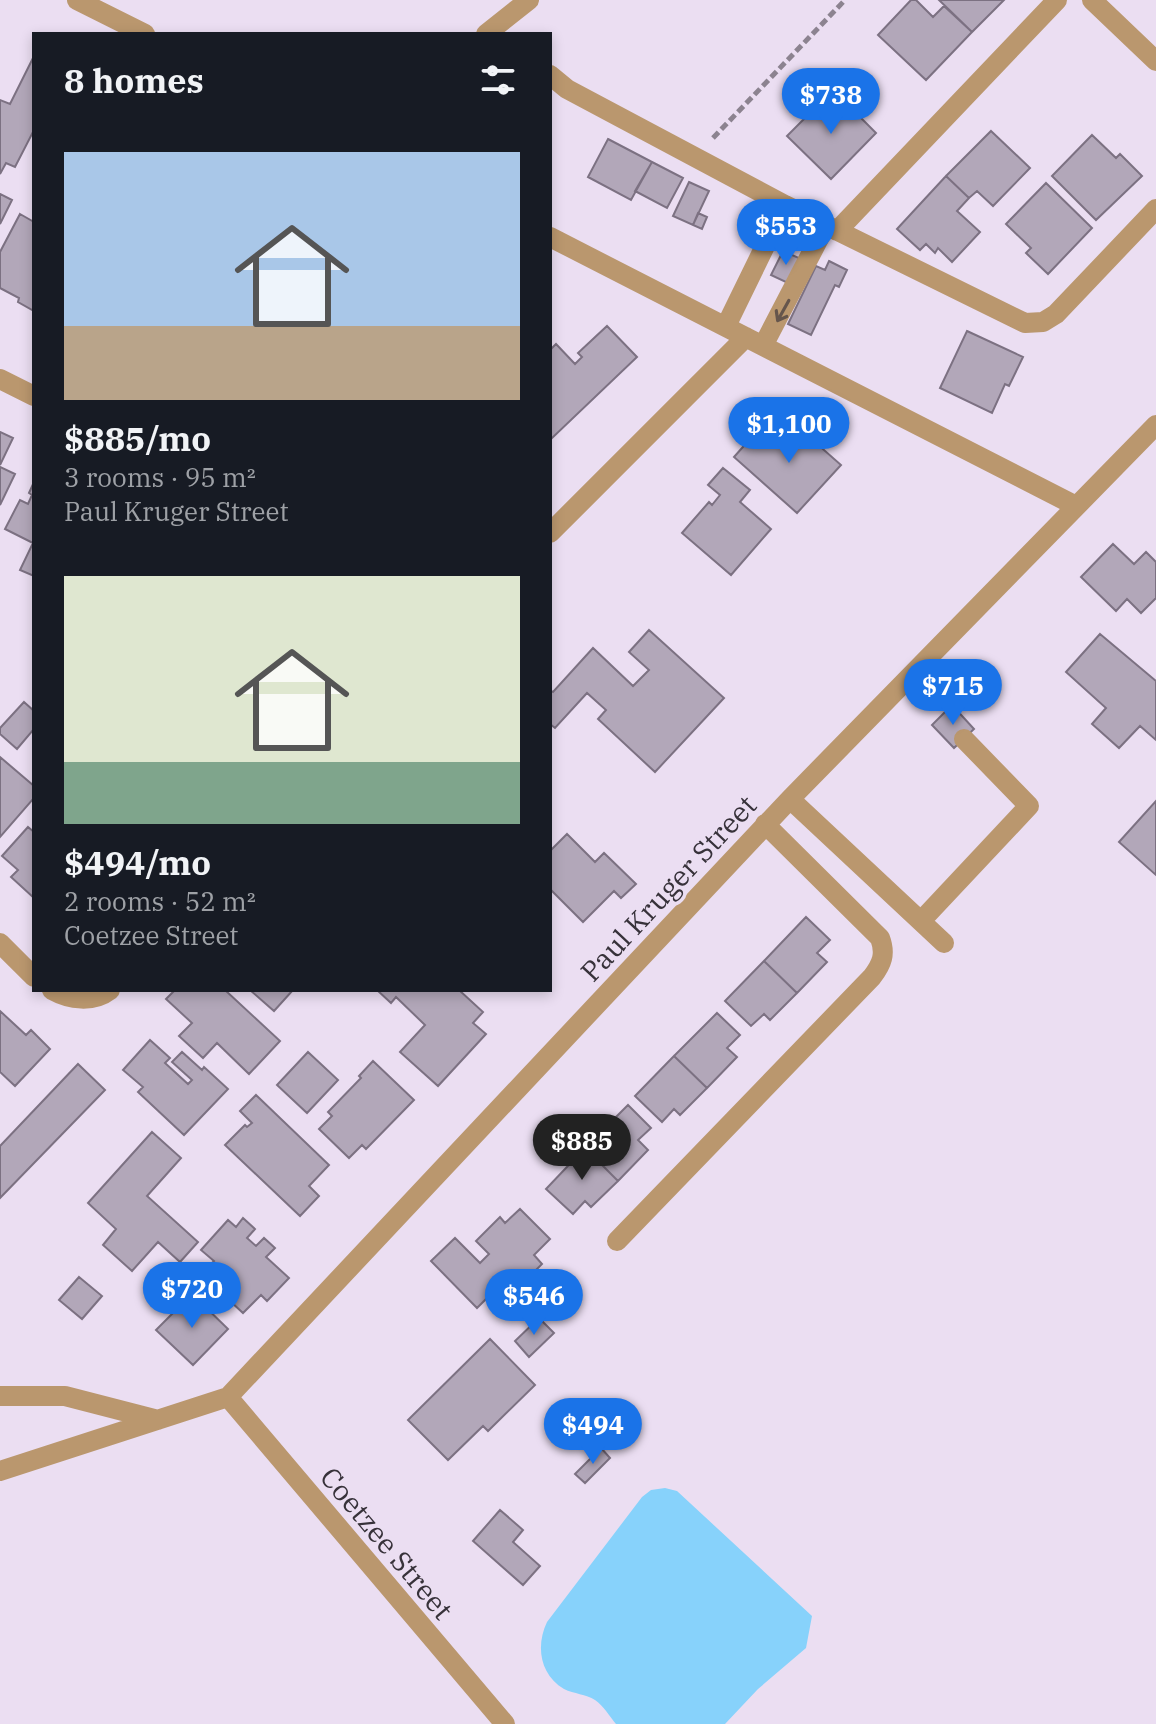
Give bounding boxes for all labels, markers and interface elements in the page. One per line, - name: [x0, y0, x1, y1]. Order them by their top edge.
- text: 8 homes: [64, 58, 204, 102]
- icon: filters: [476, 58, 520, 102]
- pin: $738: [784, 68, 878, 136]
- text: $738: [800, 77, 862, 111]
- pin: $553: [739, 199, 833, 267]
- icon: home: [220, 204, 364, 348]
- text: $553: [755, 208, 817, 242]
- one-way arrow: [774, 298, 790, 322]
- pin: $1,100: [724, 397, 854, 465]
- text: $1,100: [746, 406, 832, 440]
- text: $885/mo: [64, 416, 211, 460]
- text: 3 rooms · 95 m²: [64, 460, 256, 494]
- text: Paul Kruger Street: [64, 494, 289, 528]
- icon: home: [220, 628, 364, 772]
- pin: $715: [906, 659, 1000, 727]
- text: $715: [922, 668, 984, 702]
- street label: Paul Kruger Street: [572, 787, 764, 989]
- text: $494/mo: [64, 840, 211, 884]
- text: 2 rooms · 52 m²: [64, 884, 256, 918]
- text: Coetzee Street: [64, 918, 239, 952]
- pin: $885: [535, 1114, 629, 1182]
- text: $885: [551, 1123, 613, 1157]
- pin: $720: [145, 1262, 239, 1330]
- pin: $546: [487, 1269, 581, 1337]
- text: $720: [161, 1271, 223, 1305]
- text: $546: [503, 1278, 565, 1312]
- pin: $494: [546, 1398, 640, 1466]
- text: $494: [562, 1407, 624, 1441]
- street label: Coetzee Street: [312, 1459, 462, 1627]

